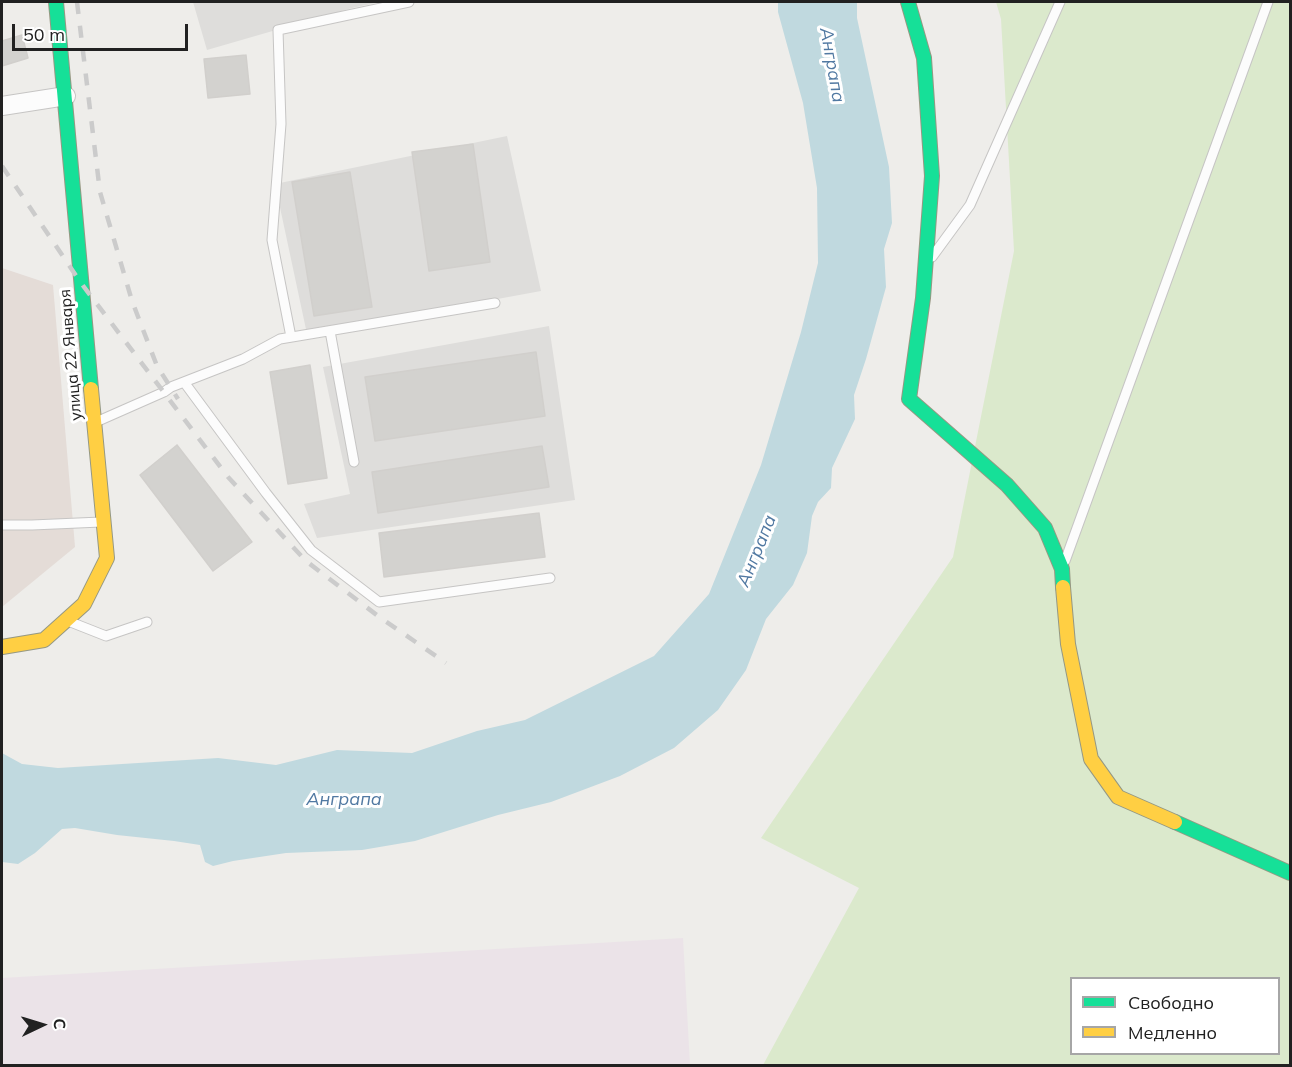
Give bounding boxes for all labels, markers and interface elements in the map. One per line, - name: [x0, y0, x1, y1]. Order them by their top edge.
- scale bar: [15, 12, 190, 50]
- text: 50 m: [23, 23, 65, 46]
- water label: Анграпа: [815, 26, 849, 104]
- street label: улица 22 Января: [56, 288, 86, 422]
- water label: Анграпа: [733, 512, 781, 590]
- water label: Анграпа: [306, 789, 382, 811]
- legend: [1070, 977, 1280, 1055]
- text: Свободно: [1128, 991, 1214, 1014]
- north arrow: [12, 995, 72, 1055]
- text: С: [50, 1018, 70, 1030]
- text: Медленно: [1128, 1021, 1217, 1044]

